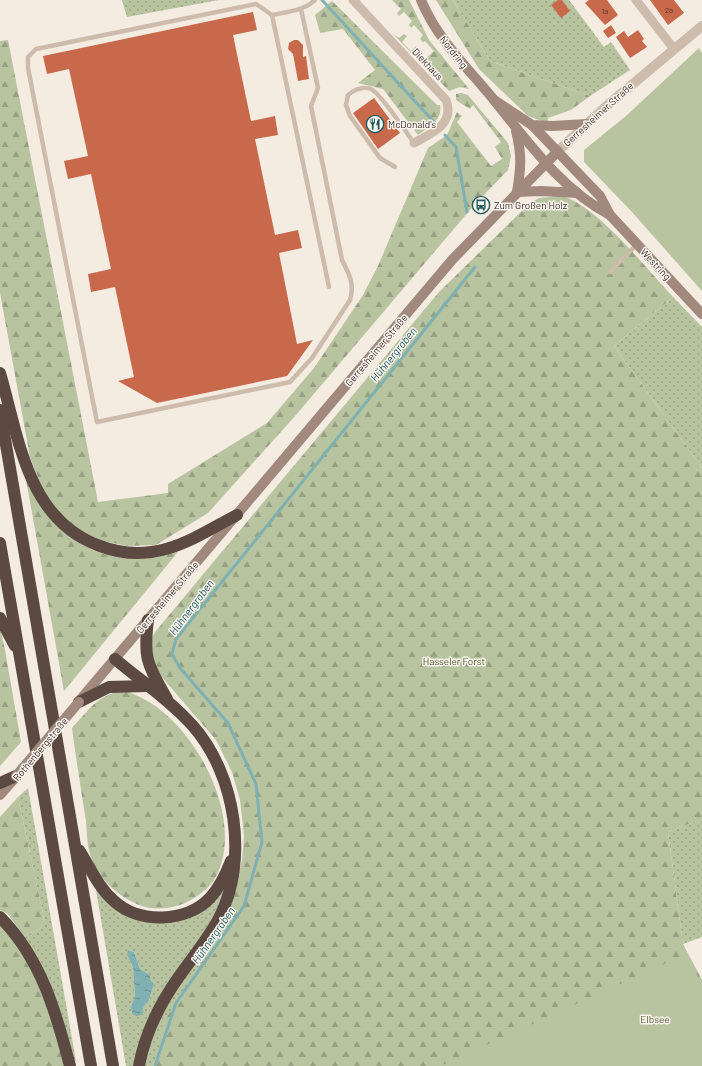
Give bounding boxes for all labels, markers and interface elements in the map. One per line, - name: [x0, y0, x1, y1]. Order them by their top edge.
- house number: 2a: [665, 5, 673, 15]
- house number: 1a: [602, 6, 608, 16]
- street label: Nordring: [438, 33, 470, 71]
- street label: Diekhaus: [410, 45, 446, 83]
- street label: Gerresheimer Straße: [560, 79, 636, 149]
- restaurant icon: McDonald's: [365, 114, 385, 134]
- place label: McDonald's: [388, 118, 436, 130]
- bus stop icon: Zum Großen Holz: [471, 195, 491, 215]
- place label: Zum Großen Holz: [494, 199, 568, 211]
- street label: Westring: [638, 246, 674, 282]
- street label: Gerresheimer Straße: [342, 312, 410, 388]
- water label: Hühnergraben: [367, 324, 419, 384]
- street label: Gerresheimer Straße: [133, 559, 201, 635]
- water label: Hühnergraben: [166, 577, 216, 637]
- park label: Hasseler Forst: [423, 655, 486, 667]
- street label: Rothenbergstraße: [10, 715, 70, 783]
- water label: Hühnergraben: [189, 904, 237, 966]
- park label: Elbsee: [640, 1013, 670, 1025]

